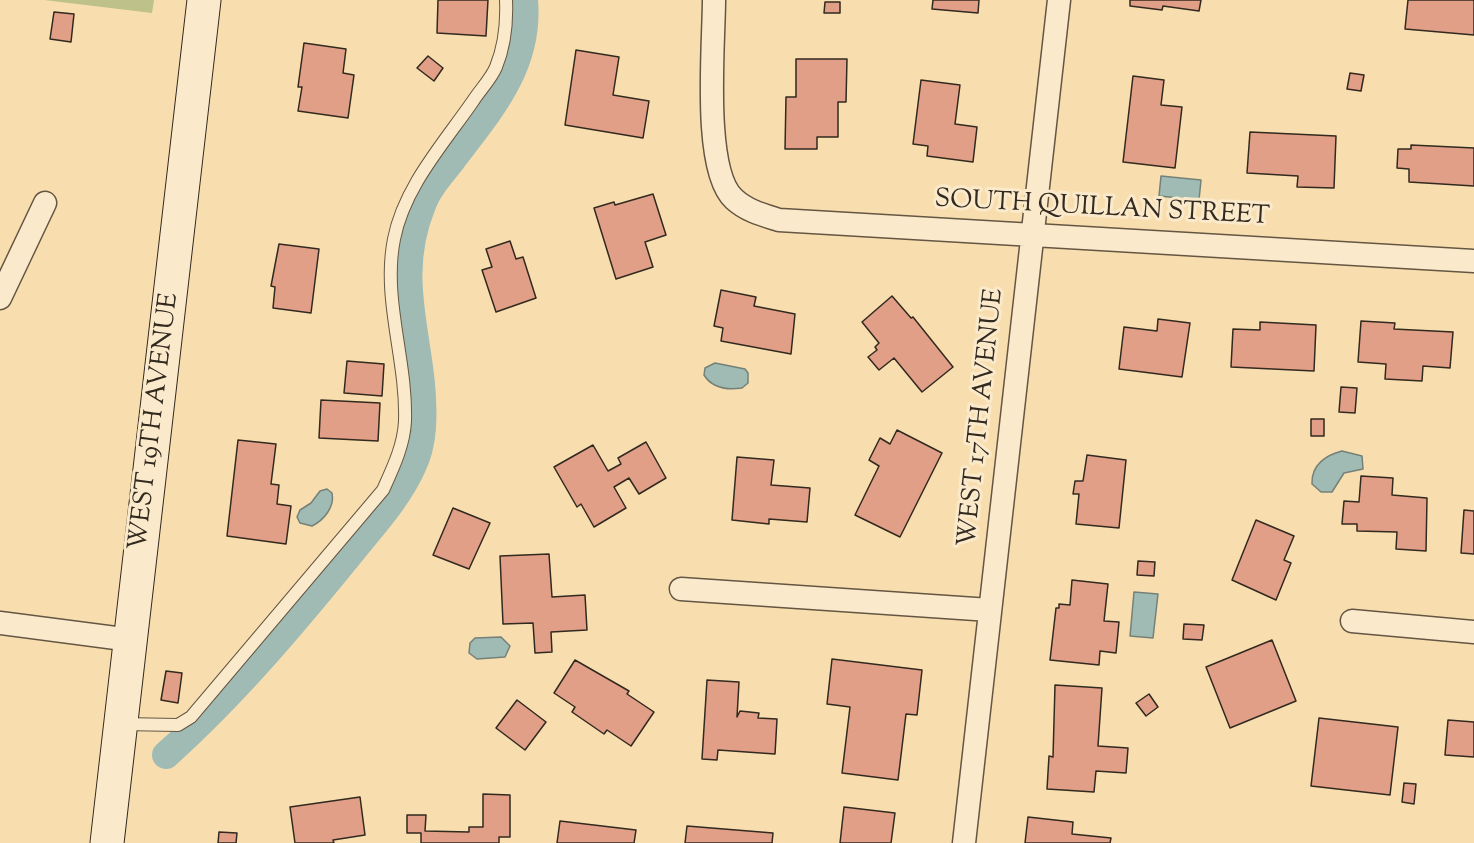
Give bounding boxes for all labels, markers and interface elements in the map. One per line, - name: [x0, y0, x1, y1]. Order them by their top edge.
- street label: SOUTH QUILLAN STREET: [934, 186, 1270, 234]
- street label: WEST 17TH AVENUE: [954, 287, 1012, 549]
- street label: WEST 19TH AVENUE: [125, 292, 187, 552]

